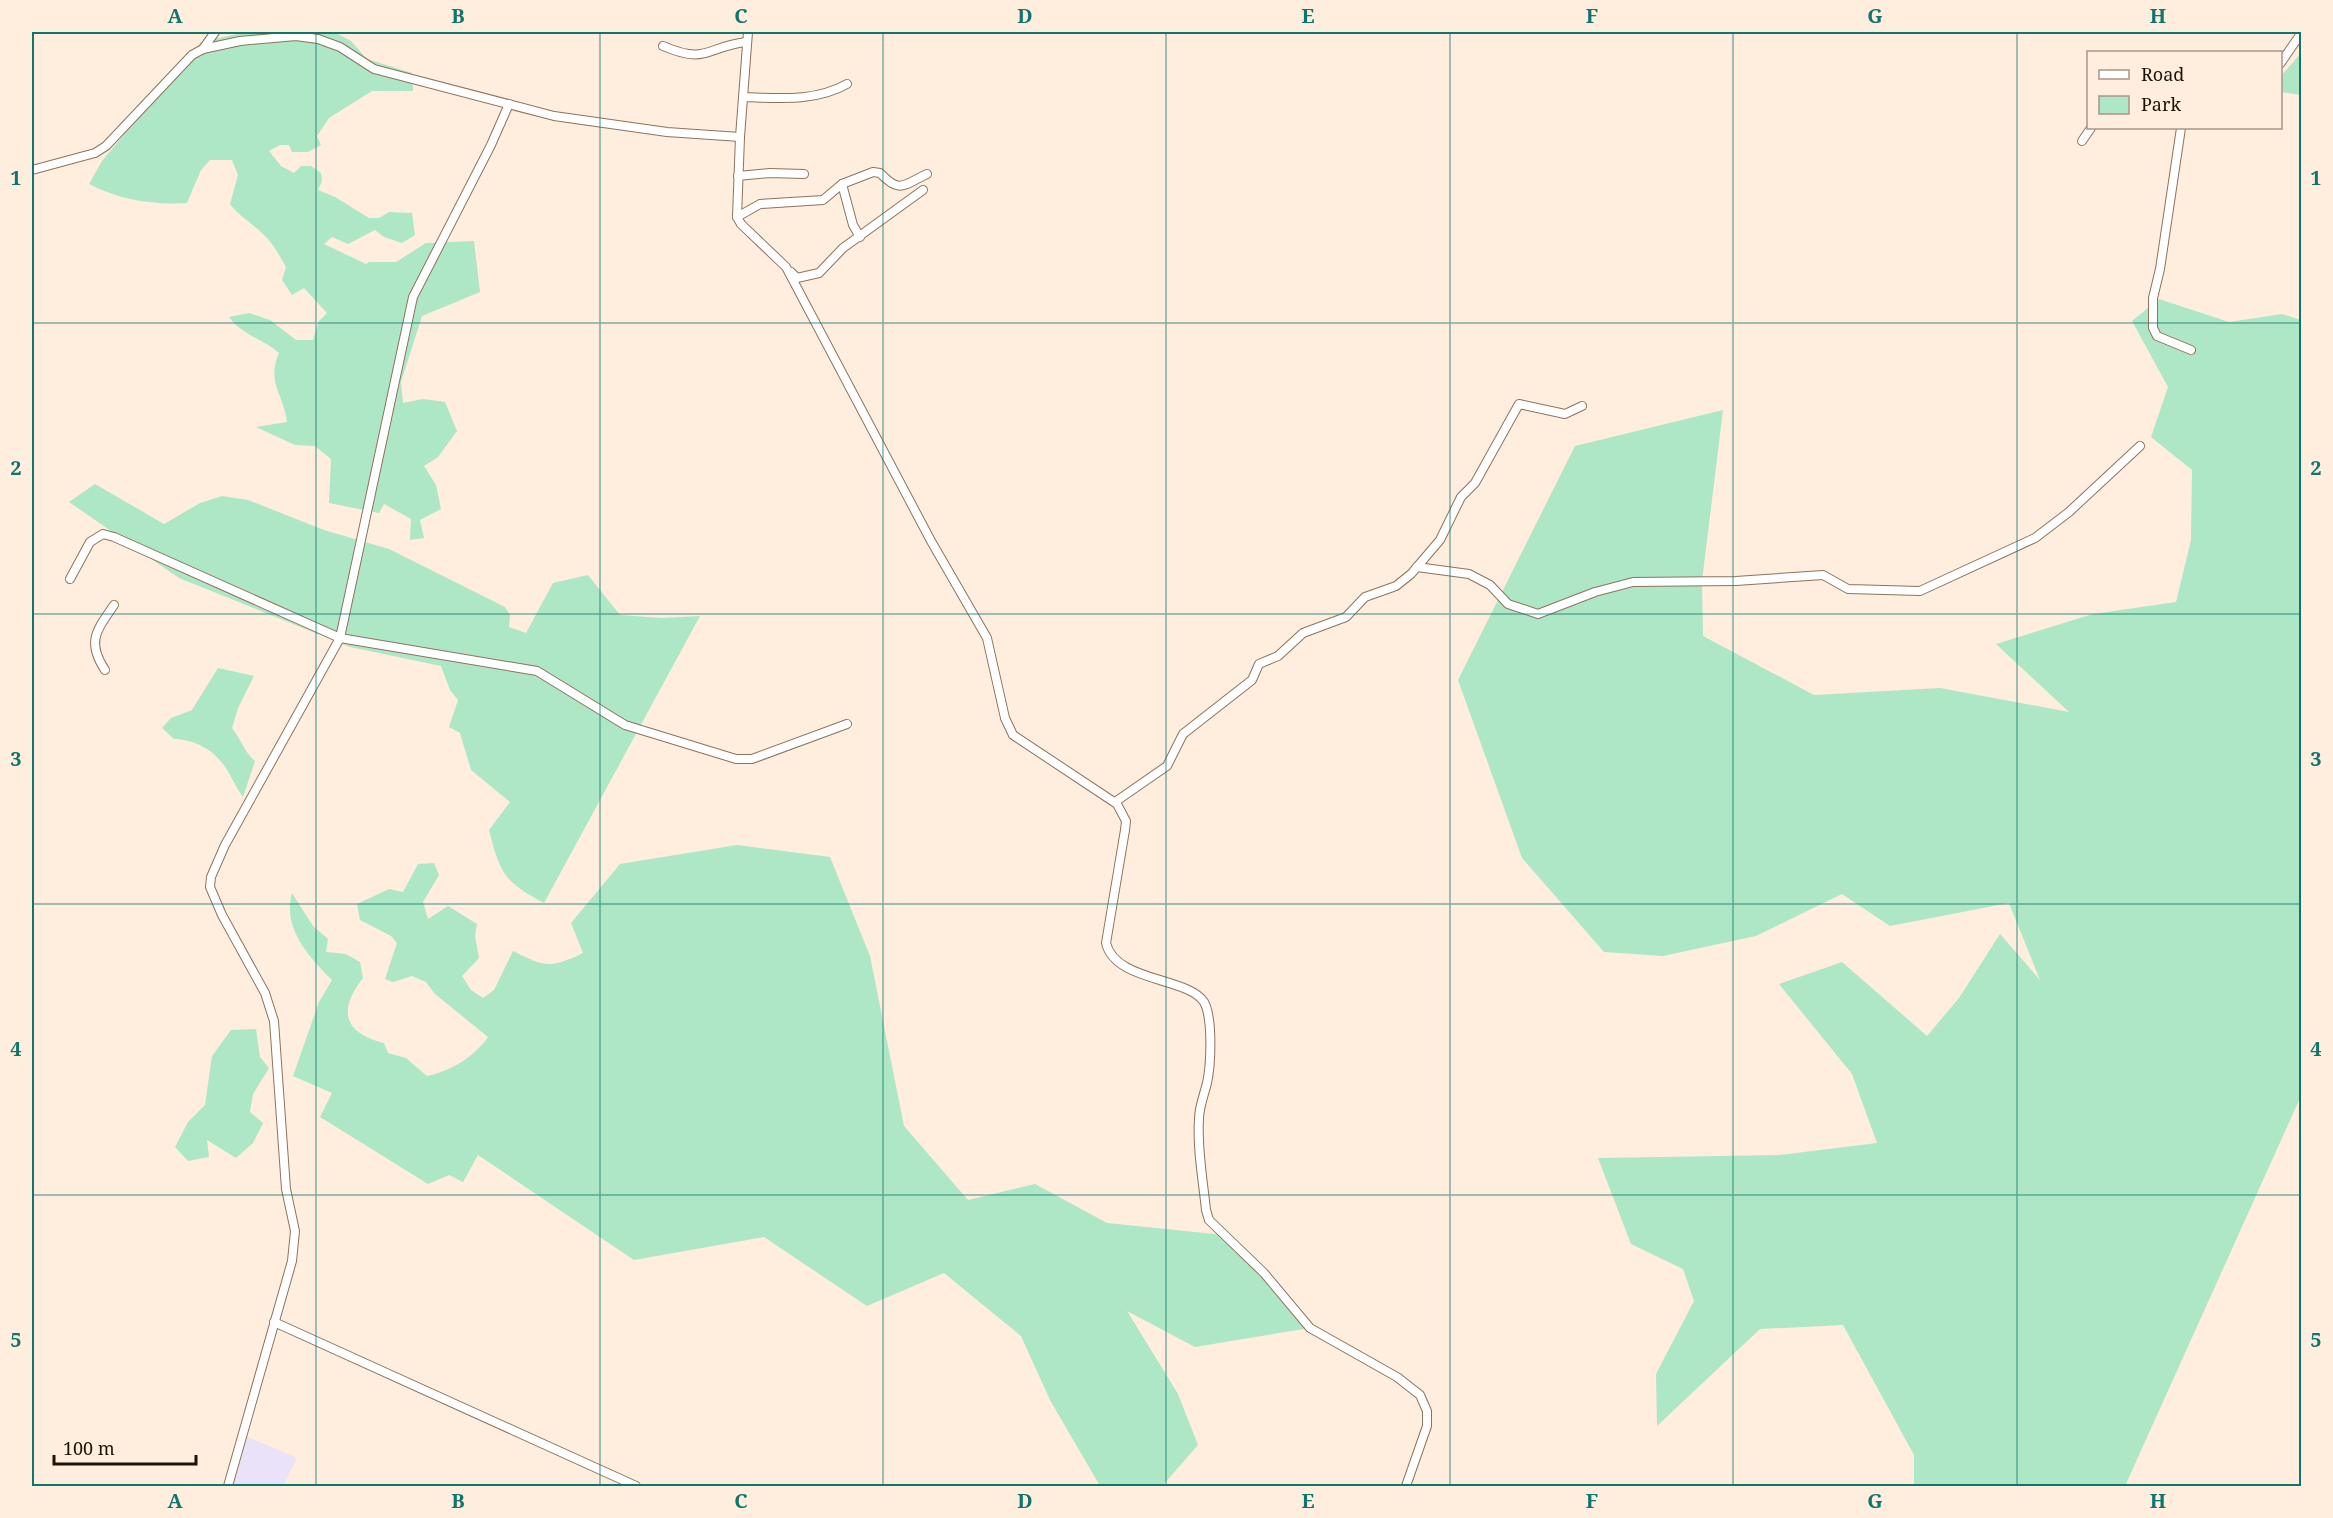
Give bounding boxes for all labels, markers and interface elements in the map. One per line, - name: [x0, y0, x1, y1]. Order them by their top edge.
- text: A: [167, 2, 183, 29]
- text: B: [451, 2, 465, 29]
- text: C: [734, 2, 748, 29]
- text: D: [1017, 2, 1033, 29]
- text: E: [1301, 2, 1315, 29]
- text: F: [1586, 2, 1598, 29]
- text: G: [1867, 2, 1883, 29]
- text: H: [2150, 2, 2166, 29]
- legend: [2087, 51, 2282, 129]
- text: Road: [2141, 62, 2184, 86]
- text: Park: [2141, 92, 2181, 116]
- text: 1: [10, 164, 22, 191]
- text: 1: [2310, 164, 2322, 191]
- text: 2: [10, 454, 22, 481]
- text: 2: [2310, 454, 2322, 481]
- text: 3: [10, 745, 22, 772]
- text: 3: [2310, 745, 2322, 772]
- text: 4: [10, 1035, 22, 1062]
- text: 4: [2310, 1035, 2322, 1062]
- text: 5: [10, 1326, 22, 1353]
- text: 5: [2310, 1326, 2322, 1353]
- scale bar: [54, 1428, 196, 1466]
- text: 100 m: [63, 1436, 115, 1460]
- text: A: [167, 1487, 183, 1514]
- text: B: [451, 1487, 465, 1514]
- text: C: [734, 1487, 748, 1514]
- text: D: [1017, 1487, 1033, 1514]
- text: E: [1301, 1487, 1315, 1514]
- text: F: [1586, 1487, 1598, 1514]
- text: G: [1867, 1487, 1883, 1514]
- text: H: [2150, 1487, 2166, 1514]

